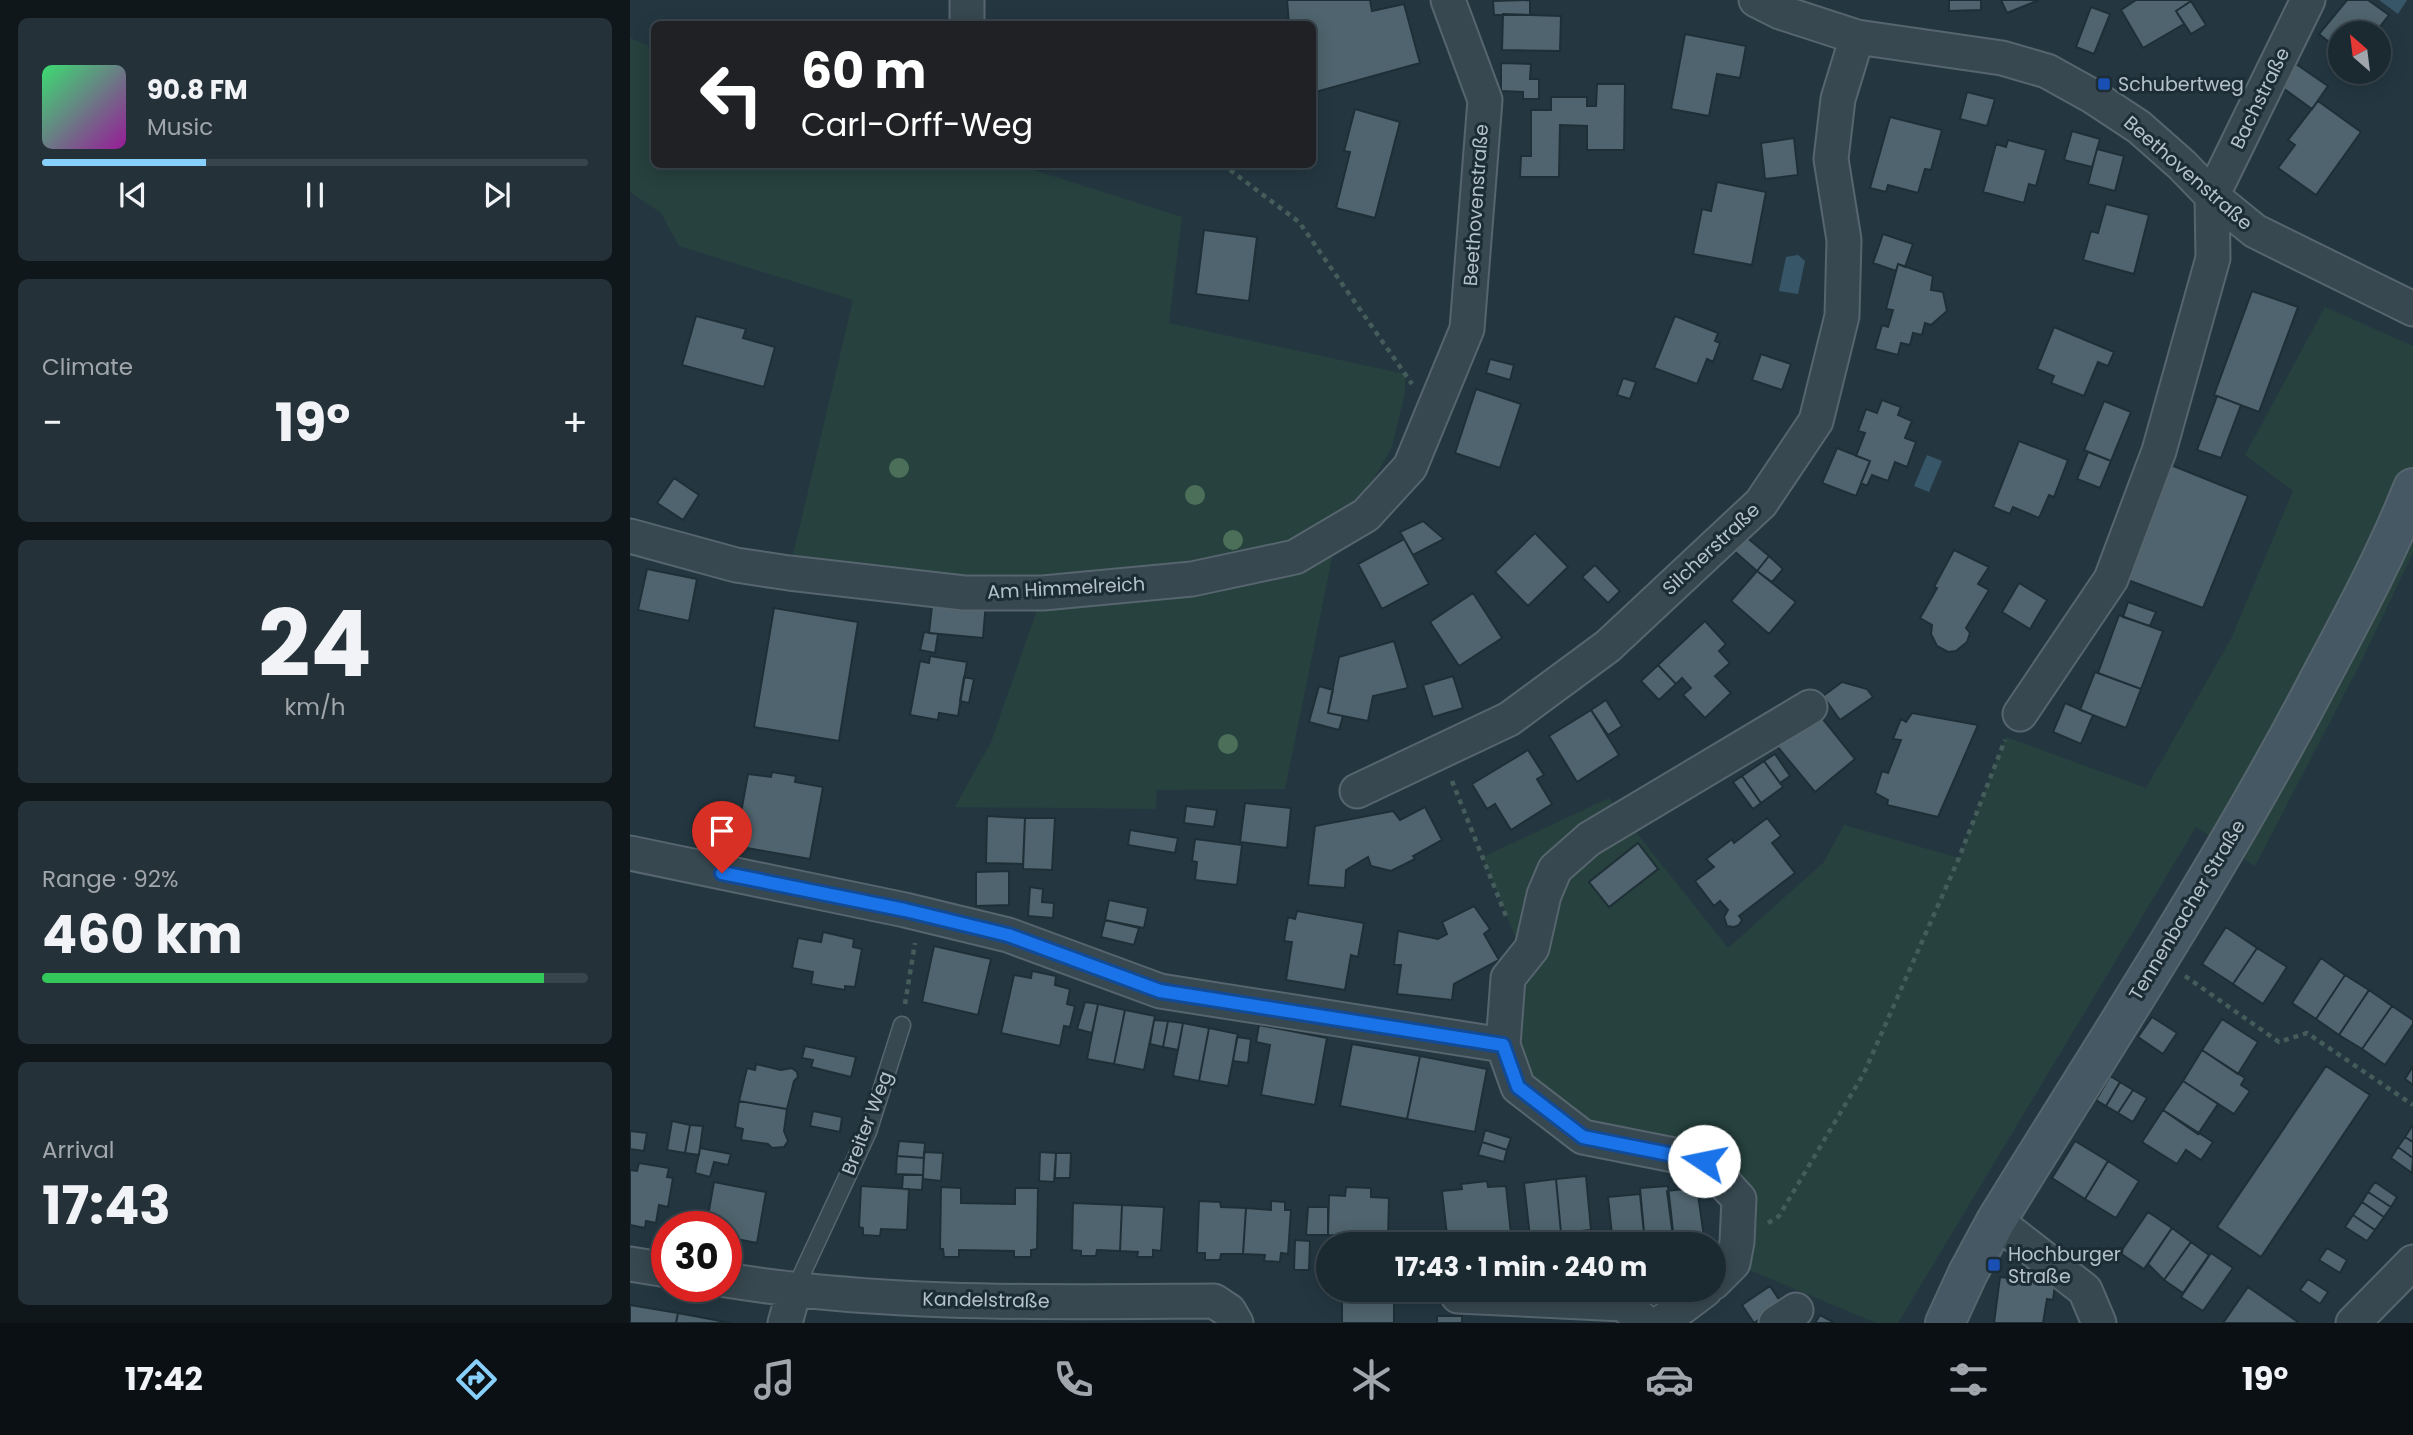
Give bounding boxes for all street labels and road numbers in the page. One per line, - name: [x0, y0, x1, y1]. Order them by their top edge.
- street label: Bachstraße: [2224, 43, 2296, 153]
- street label: Beethovenstraße: [2118, 109, 2258, 237]
- street label: Beethovenstraße: [1457, 123, 1495, 287]
- street label: Silcherstraße: [1656, 497, 1766, 601]
- street label: Am Himmelreich: [986, 570, 1146, 606]
- street label: Tennenbacher Straße: [2122, 815, 2252, 1005]
- street label: Breiter Weg: [835, 1067, 899, 1179]
- street label: Kandelstraße: [922, 1285, 1050, 1315]

